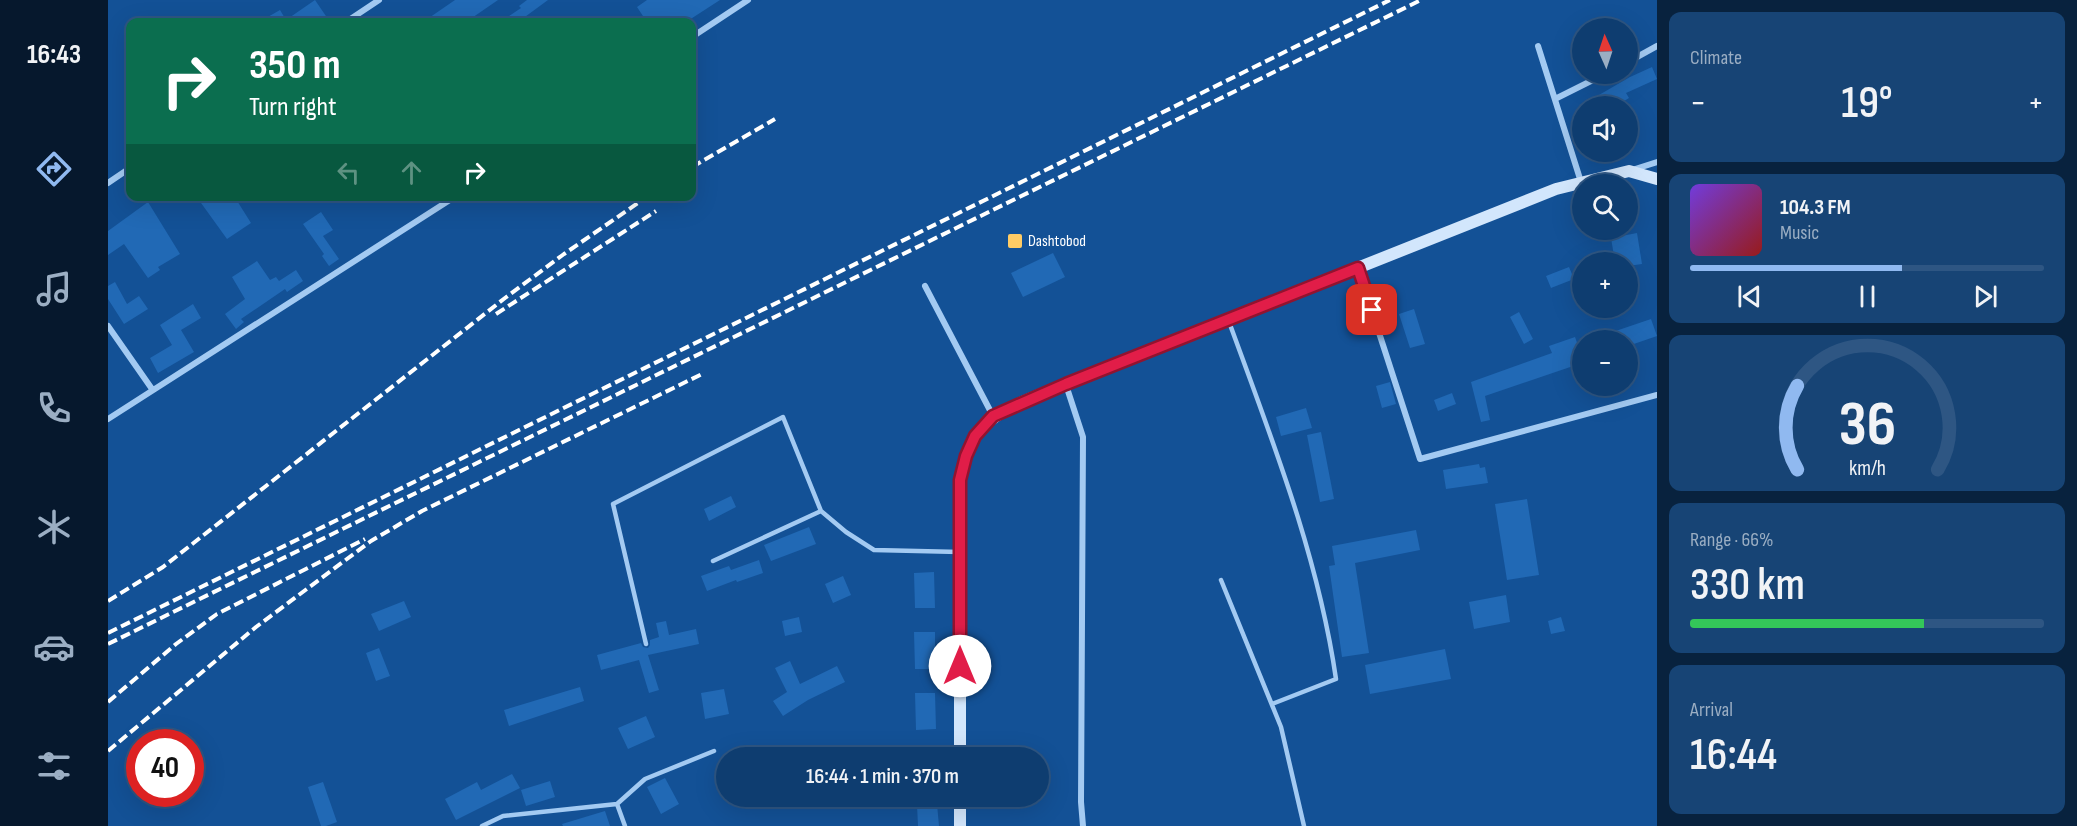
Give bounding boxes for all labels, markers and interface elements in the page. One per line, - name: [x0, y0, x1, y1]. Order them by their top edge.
- north arrow: [1572, 18, 1638, 84]
- map controls: [1572, 18, 1638, 396]
- text: 16:43: [27, 39, 81, 71]
- text: 350 m: [249, 40, 341, 91]
- icon: right: [150, 42, 228, 120]
- text: Climate: [1690, 46, 1742, 70]
- text: 19°: [1841, 76, 1893, 131]
- text: −: [1690, 83, 1706, 123]
- text: +: [2028, 83, 2044, 123]
- text: Turn right: [249, 91, 336, 123]
- button: sound: [1572, 96, 1638, 162]
- icon: directions: [33, 148, 75, 190]
- icon: left: [332, 156, 365, 189]
- icon: ahead: [395, 156, 428, 189]
- icon: right: [458, 156, 491, 189]
- button: search: [1572, 174, 1638, 240]
- text: 104.3 FM: [1780, 194, 1851, 221]
- text: Music: [1780, 221, 1819, 245]
- marker: Dashtobod: [1006, 232, 1024, 250]
- place label: Dashtobod: [1028, 232, 1086, 251]
- button: +: [1572, 252, 1638, 318]
- icon: music: [33, 268, 75, 310]
- icon: previous: [1733, 280, 1766, 313]
- icon: pause: [1851, 280, 1884, 313]
- icon: next: [1969, 280, 2002, 313]
- pin: [1346, 284, 1397, 335]
- icon: arrive: [1355, 293, 1388, 326]
- button: −: [1572, 330, 1638, 396]
- icon: phone: [33, 387, 75, 429]
- text: 36: [1838, 388, 1896, 463]
- text: km/h: [1848, 456, 1886, 481]
- icon: climate: [33, 506, 75, 548]
- text: Range · 66%: [1690, 528, 1774, 552]
- text: 330 km: [1690, 558, 1805, 613]
- icon: car: [33, 626, 75, 668]
- position arrow: [928, 634, 992, 698]
- text: Arrival: [1690, 698, 1733, 722]
- text: 16:44: [1690, 728, 1777, 783]
- speed limit sign: 40: [126, 729, 204, 807]
- icon: filters: [33, 745, 75, 787]
- text: 16:44 · 1 min · 370 m: [806, 763, 959, 790]

